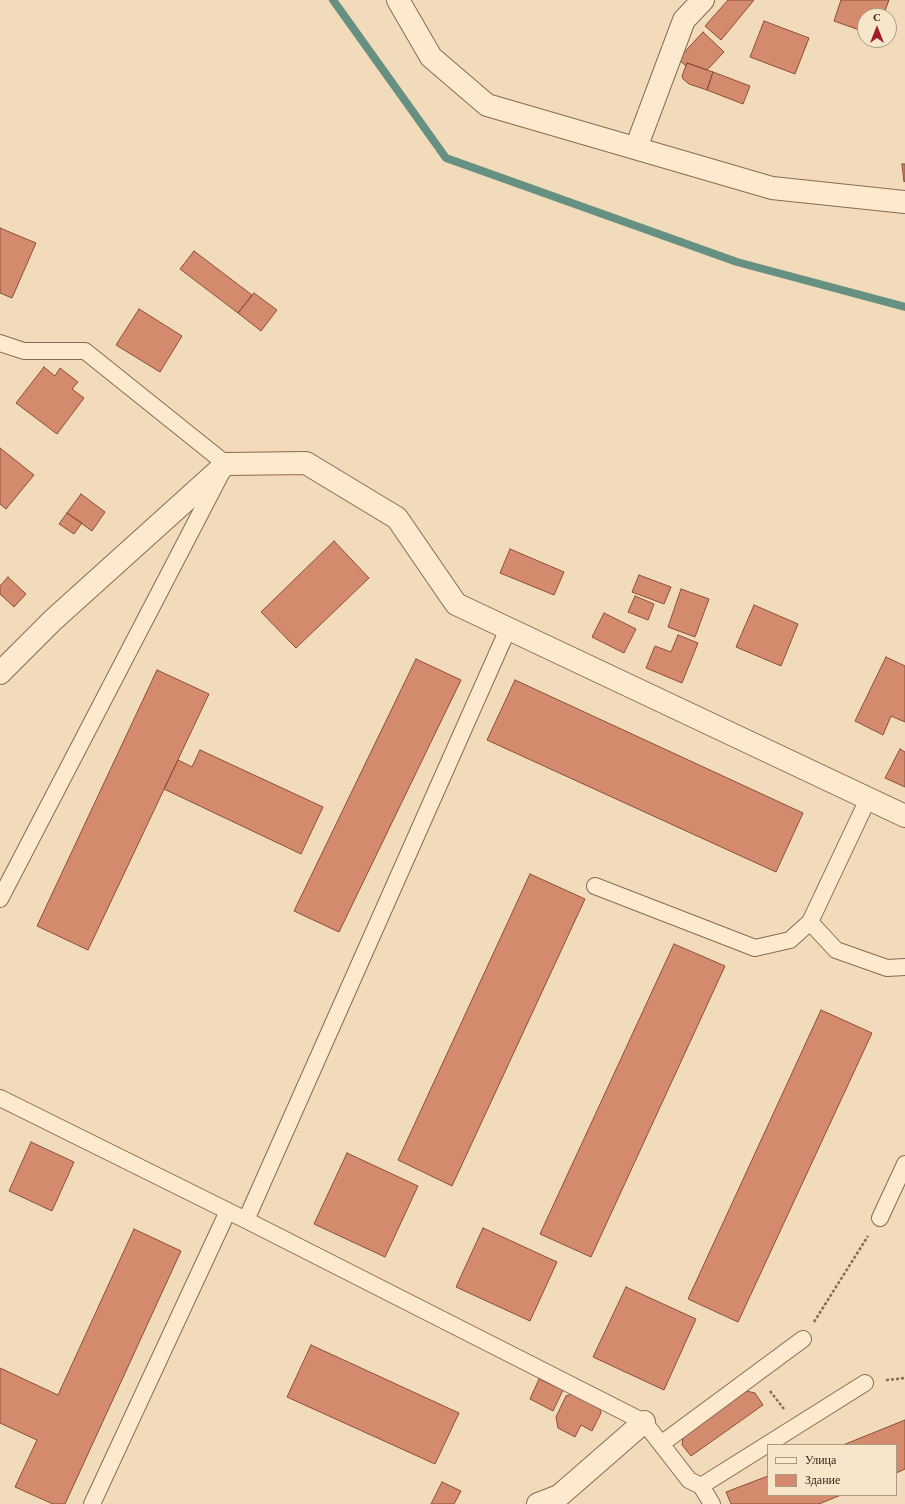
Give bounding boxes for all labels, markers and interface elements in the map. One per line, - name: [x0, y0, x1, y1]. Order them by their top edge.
- north arrow: [857, 8, 897, 48]
- text: С: [873, 10, 881, 24]
- legend: [767, 1444, 897, 1496]
- text: Улица: [805, 1452, 836, 1467]
- text: Здание: [805, 1472, 840, 1487]

